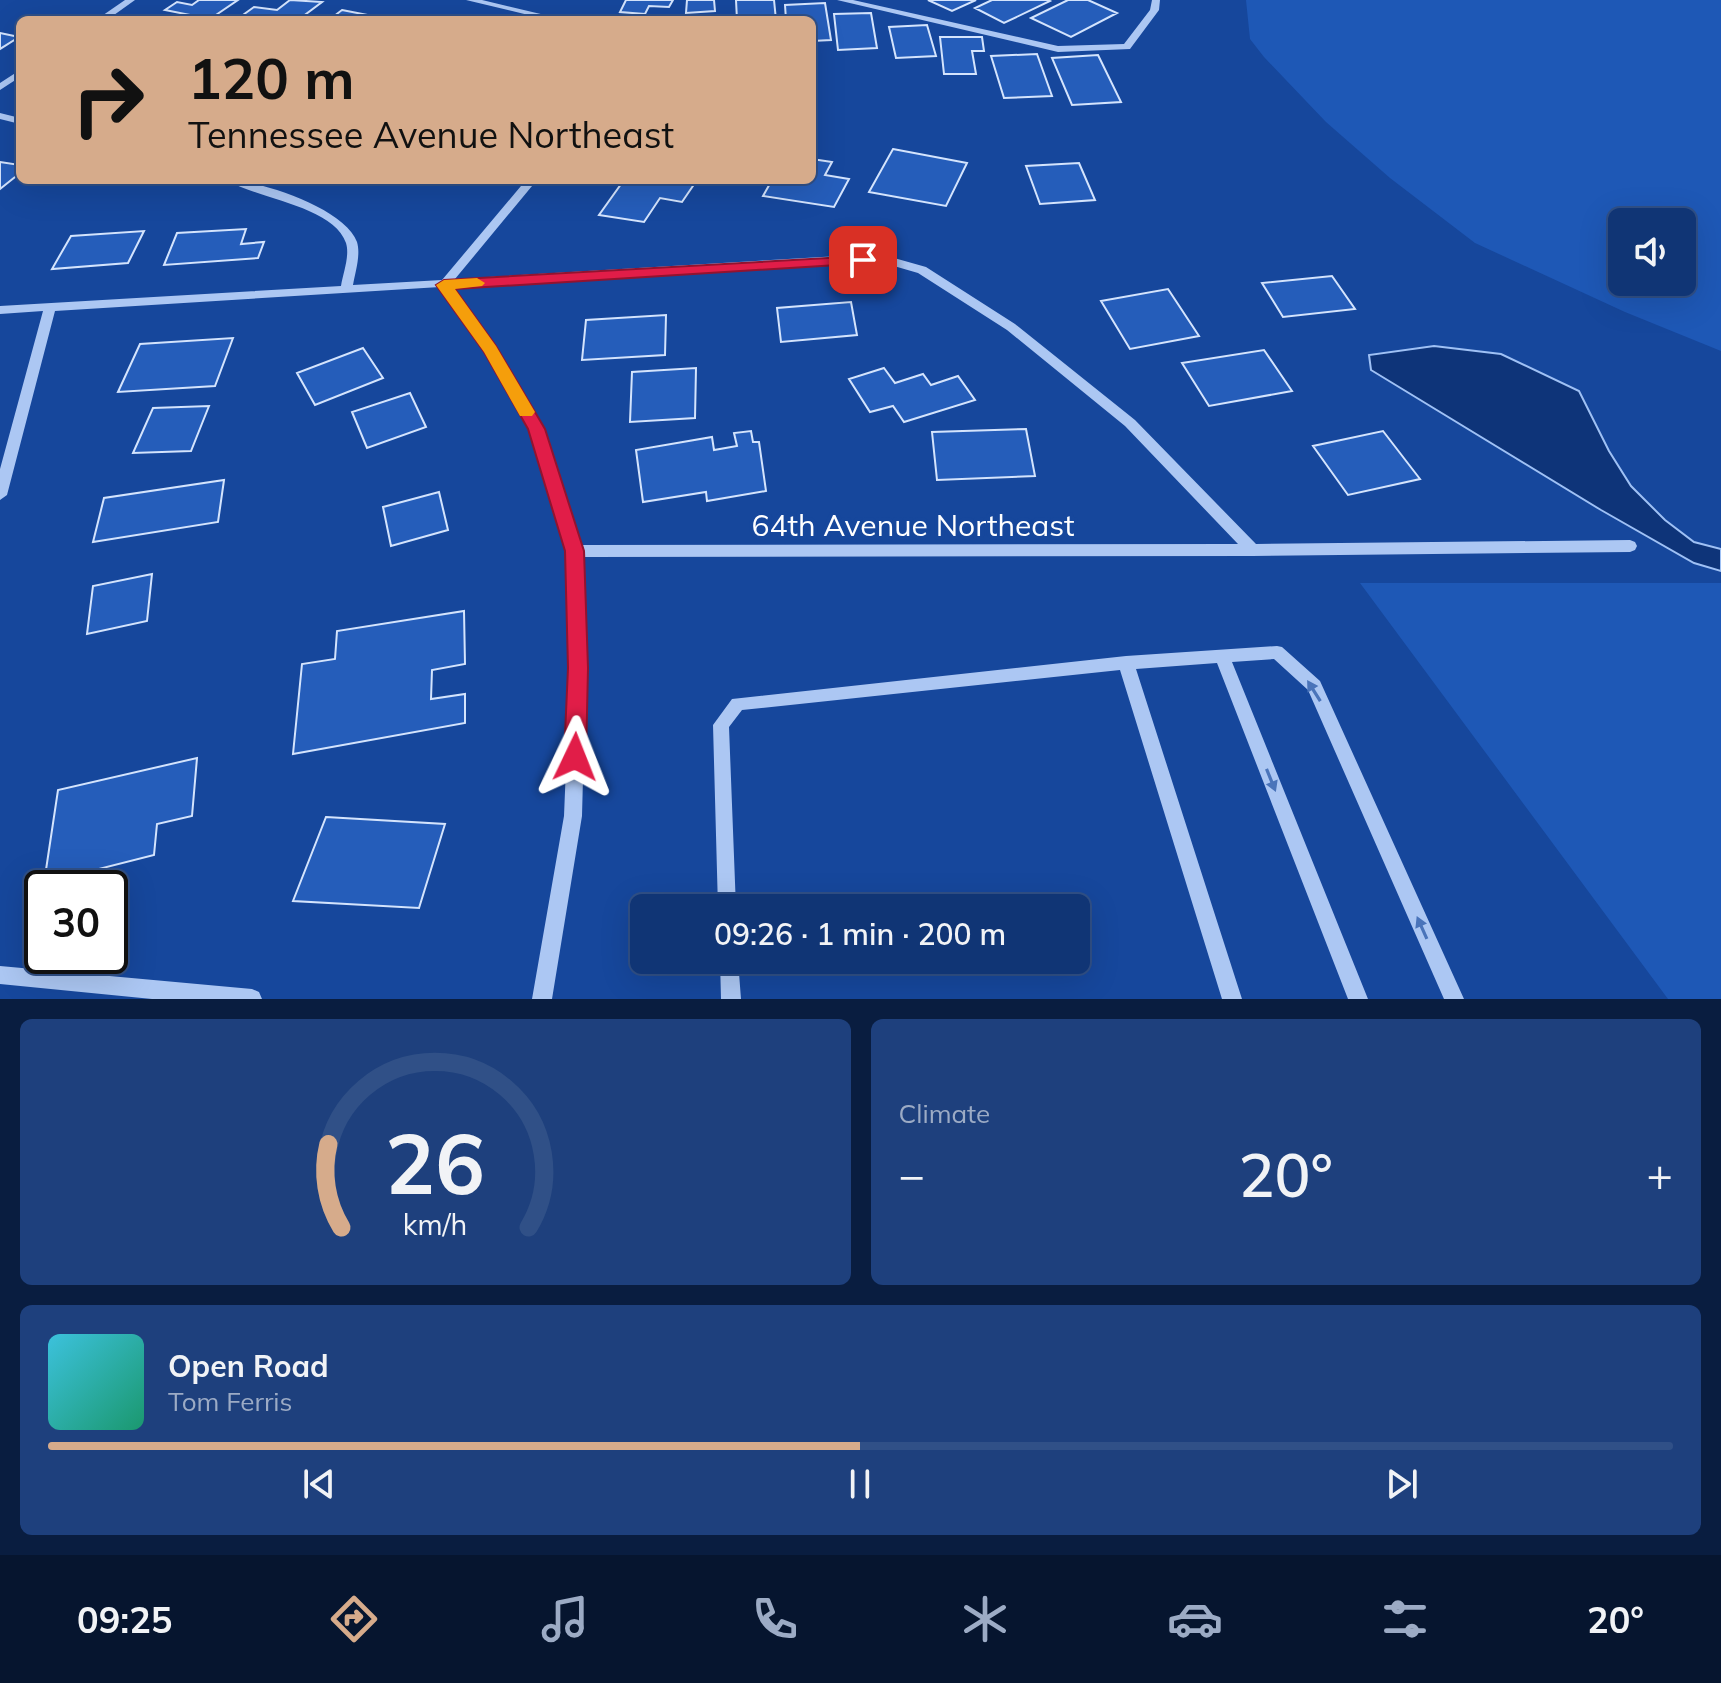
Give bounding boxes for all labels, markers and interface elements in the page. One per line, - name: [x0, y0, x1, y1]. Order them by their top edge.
- text: 120 m: [188, 43, 355, 113]
- icon: right: [56, 48, 160, 152]
- text: Tennessee Avenue Northeast: [188, 112, 674, 157]
- map controls: [1608, 208, 1696, 296]
- button: sound: [1608, 208, 1696, 296]
- pin: [829, 226, 897, 294]
- icon: arrive: [841, 238, 885, 282]
- street label: 64th Avenue Northeast: [751, 506, 1075, 544]
- one-way arrow: [1307, 681, 1322, 702]
- position arrow: [533, 715, 617, 799]
- one-way arrow: [1265, 768, 1278, 792]
- speed limit sign: 30: [24, 870, 128, 974]
- text: 09:26 · 1 min · 200 m: [714, 915, 1006, 953]
- one-way arrow: [1415, 916, 1429, 940]
- text: Climate: [899, 1097, 990, 1130]
- text: 26: [385, 1110, 485, 1215]
- text: 20°: [1239, 1137, 1333, 1212]
- text: −: [899, 1147, 925, 1202]
- text: +: [1647, 1147, 1673, 1202]
- text: km/h: [403, 1206, 468, 1242]
- text: Open Road: [168, 1347, 329, 1385]
- text: Tom Ferris: [168, 1385, 292, 1418]
- icon: previous: [297, 1462, 341, 1506]
- icon: pause: [838, 1462, 882, 1506]
- icon: next: [1380, 1462, 1424, 1506]
- icon: directions: [326, 1591, 382, 1647]
- icon: music: [537, 1591, 593, 1647]
- icon: phone: [747, 1591, 803, 1647]
- icon: climate: [957, 1591, 1013, 1647]
- icon: car: [1167, 1591, 1223, 1647]
- icon: filters: [1377, 1591, 1433, 1647]
- text: 09:25: [77, 1597, 172, 1642]
- text: 20°: [1587, 1597, 1644, 1642]

